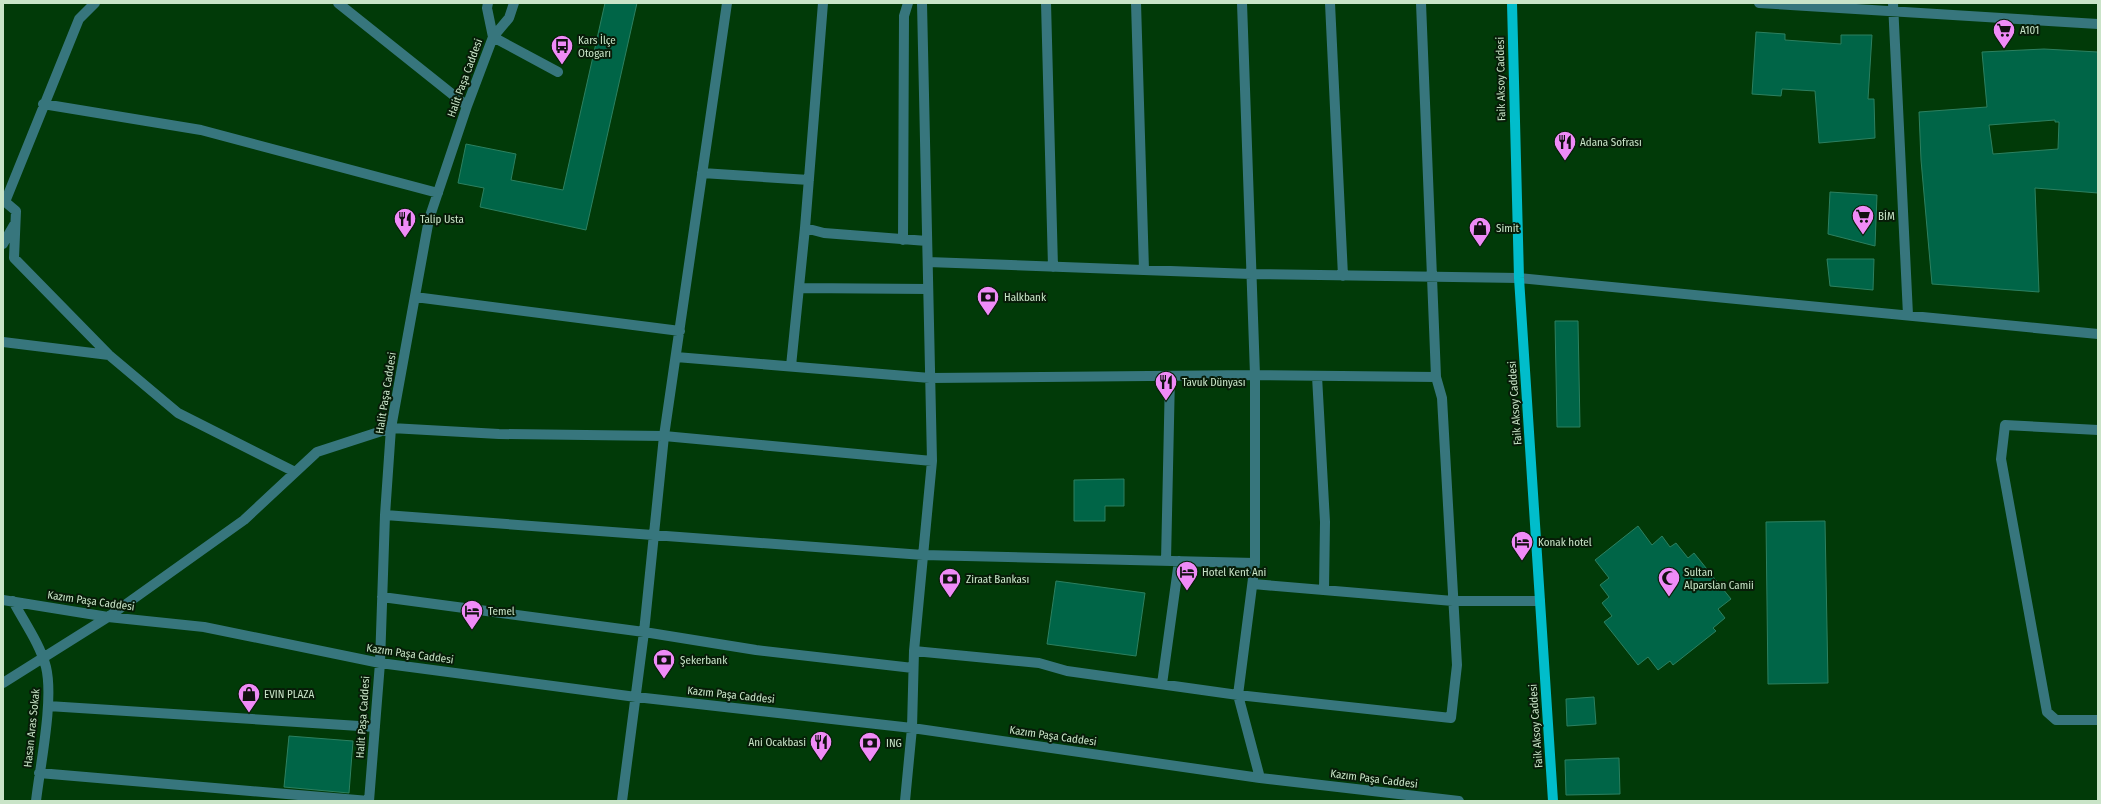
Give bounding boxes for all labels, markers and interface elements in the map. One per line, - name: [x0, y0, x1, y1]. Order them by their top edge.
- supermarket icon: A101: [1991, 17, 2017, 50]
- place label: A101: [2020, 24, 2039, 37]
- bus stop icon: Kars İlçe Otogarı: [549, 33, 575, 66]
- place label: Kars İlçe Otogarı: [578, 33, 616, 60]
- street label: Faik Aksoy Caddesi: [1494, 36, 1508, 121]
- street label: Halit Paşa Caddesi: [445, 37, 485, 119]
- restaurant icon: Adana Sofrası: [1552, 129, 1578, 162]
- place label: Adana Sofrası: [1580, 136, 1642, 149]
- supermarket icon: BİM: [1850, 203, 1876, 236]
- restaurant icon: Talip Usta: [392, 206, 418, 239]
- place label: BİM: [1878, 209, 1895, 223]
- place label: Talip Usta: [420, 213, 464, 226]
- shop icon: Simit: [1467, 215, 1493, 248]
- place label: Simit: [1496, 222, 1519, 235]
- bank icon: Halkbank: [975, 284, 1001, 317]
- place label: Halkbank: [1004, 291, 1047, 304]
- street label: Halit Paşa Caddesi: [373, 351, 399, 435]
- street label: Faik Aksoy Caddesi: [1506, 360, 1524, 446]
- restaurant icon: Tavuk Dünyası: [1153, 369, 1179, 402]
- place label: Tavuk Dünyası: [1182, 376, 1246, 389]
- hotel icon: Konak hotel: [1509, 529, 1535, 562]
- place label: Konak hotel: [1538, 536, 1592, 549]
- hotel icon: Hotel Kent Ani: [1174, 559, 1200, 592]
- mosque icon: Sultan Alparslan Camii: [1656, 565, 1682, 598]
- bank icon: Ziraat Bankası: [937, 566, 963, 599]
- place label: Hotel Kent Ani: [1202, 566, 1266, 579]
- place label: Sultan Alparslan Camii: [1684, 566, 1754, 592]
- place label: Ziraat Bankası: [966, 573, 1029, 586]
- street label: Kazım Paşa Caddesi: [47, 588, 136, 614]
- hotel icon: Temel: [459, 598, 485, 631]
- place label: Temel: [488, 605, 515, 618]
- street label: Kazım Paşa Caddesi: [366, 641, 455, 667]
- bank icon: Şekerbank: [651, 647, 677, 680]
- place label: Şekerbank: [680, 654, 728, 667]
- street label: Halit Paşa Caddesi: [354, 675, 372, 759]
- shop icon: EVIN PLAZA: [236, 681, 262, 714]
- street label: Faik Aksoy Caddesi: [1527, 683, 1545, 769]
- street label: Kazım Paşa Caddesi: [687, 684, 776, 706]
- street label: Hasan Aras Sokak: [21, 687, 43, 768]
- place label: EVIN PLAZA: [264, 688, 315, 701]
- street label: Kazım Paşa Caddesi: [1009, 723, 1098, 749]
- restaurant icon: Ani Ocakbasi: [808, 729, 834, 762]
- bank icon: ING: [857, 730, 883, 763]
- place label: Ani Ocakbasi: [749, 736, 806, 749]
- place label: ING: [886, 737, 902, 750]
- street label: Kazım Paşa Caddesi: [1330, 767, 1419, 791]

